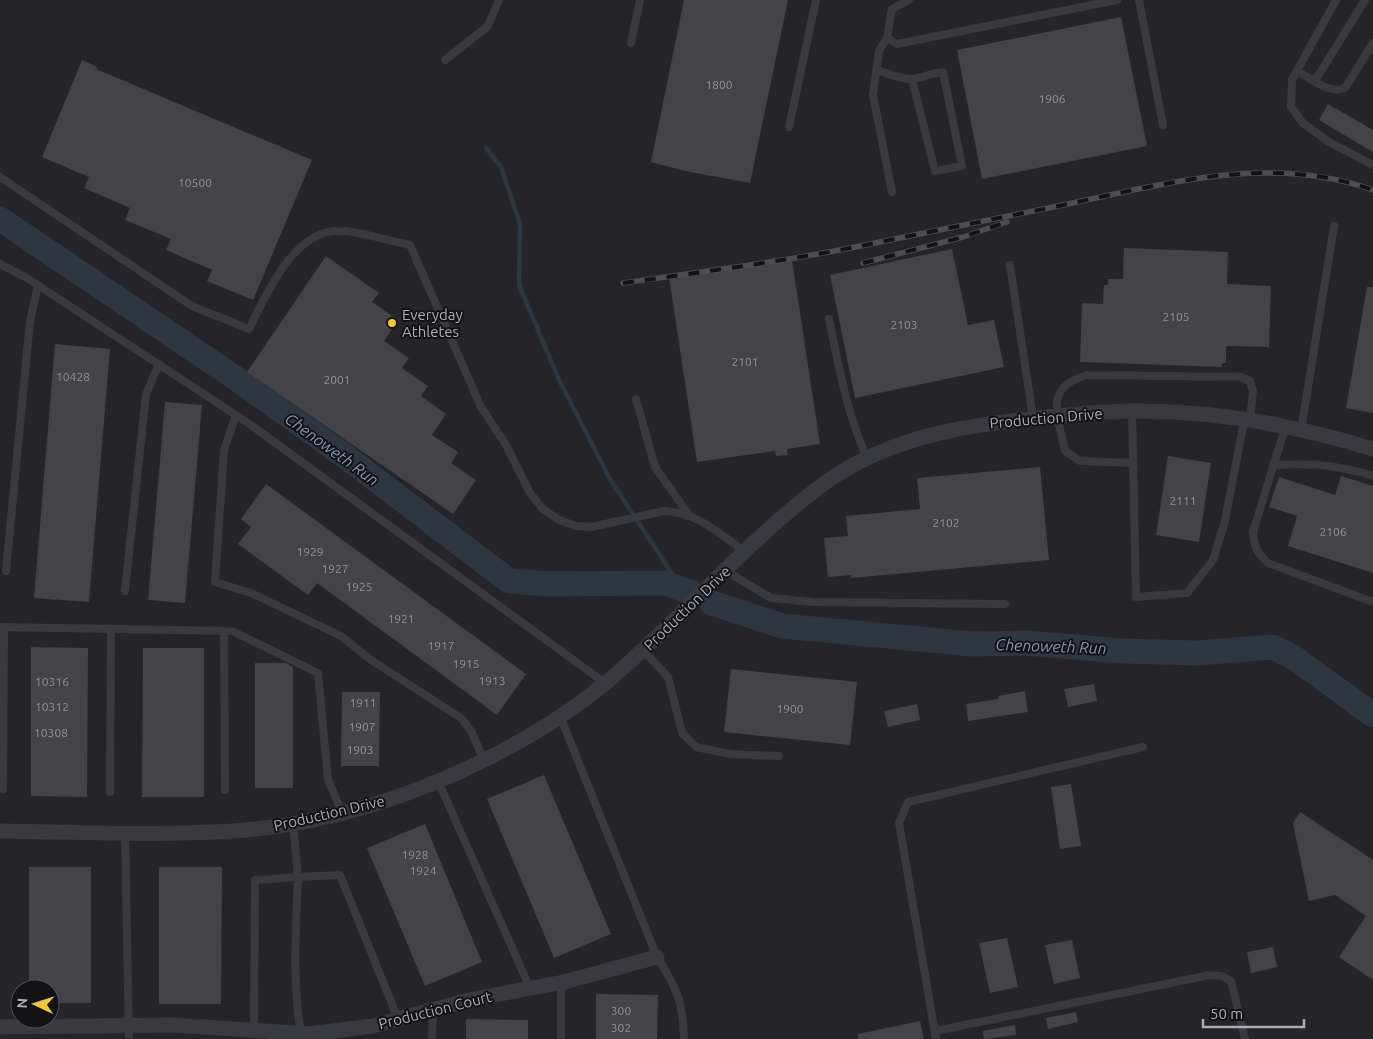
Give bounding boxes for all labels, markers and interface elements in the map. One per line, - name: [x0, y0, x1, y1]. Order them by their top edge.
- house number: 1800: [705, 78, 733, 91]
- house number: 1906: [1038, 92, 1066, 105]
- house number: 10500: [178, 176, 212, 189]
- place label: Everyday Athletes: [402, 306, 463, 340]
- house number: 2105: [1162, 310, 1190, 323]
- marker: Everyday Athletes: [386, 317, 398, 329]
- house number: 2103: [890, 318, 918, 331]
- house number: 2101: [731, 355, 759, 368]
- house number: 10428: [56, 370, 90, 383]
- house number: 2001: [323, 373, 351, 386]
- street label: Production Drive: [989, 405, 1103, 431]
- water label: Chenoweth Run: [282, 409, 382, 489]
- house number: 2111: [1169, 494, 1197, 507]
- house number: 2102: [932, 516, 960, 529]
- house number: 2106: [1319, 525, 1347, 538]
- house number: 1929: [296, 545, 324, 558]
- house number: 1927: [321, 562, 349, 575]
- street label: Production Drive: [640, 562, 734, 654]
- house number: 1925: [345, 580, 373, 593]
- house number: 1921: [387, 612, 415, 625]
- water label: Chenoweth Run: [995, 635, 1107, 657]
- house number: 1917: [427, 639, 455, 652]
- house number: 1915: [452, 657, 480, 670]
- house number: 1913: [478, 674, 506, 687]
- house number: 10316: [35, 675, 69, 688]
- house number: 1911: [349, 696, 377, 709]
- house number: 10312: [35, 700, 69, 713]
- house number: 1900: [776, 702, 804, 715]
- house number: 1907: [348, 720, 376, 733]
- house number: 10308: [34, 726, 68, 739]
- house number: 1903: [346, 743, 374, 756]
- street label: Production Drive: [272, 792, 386, 834]
- house number: 1928: [401, 848, 429, 861]
- house number: 1924: [409, 864, 437, 877]
- north arrow: [10, 979, 60, 1029]
- street label: Production Court: [377, 988, 494, 1032]
- scale bar: [1203, 996, 1304, 1028]
- text: N: [14, 997, 30, 1009]
- house number: 300: [611, 1004, 631, 1017]
- text: 50 m: [1210, 1005, 1243, 1022]
- house number: 302: [611, 1021, 631, 1034]

